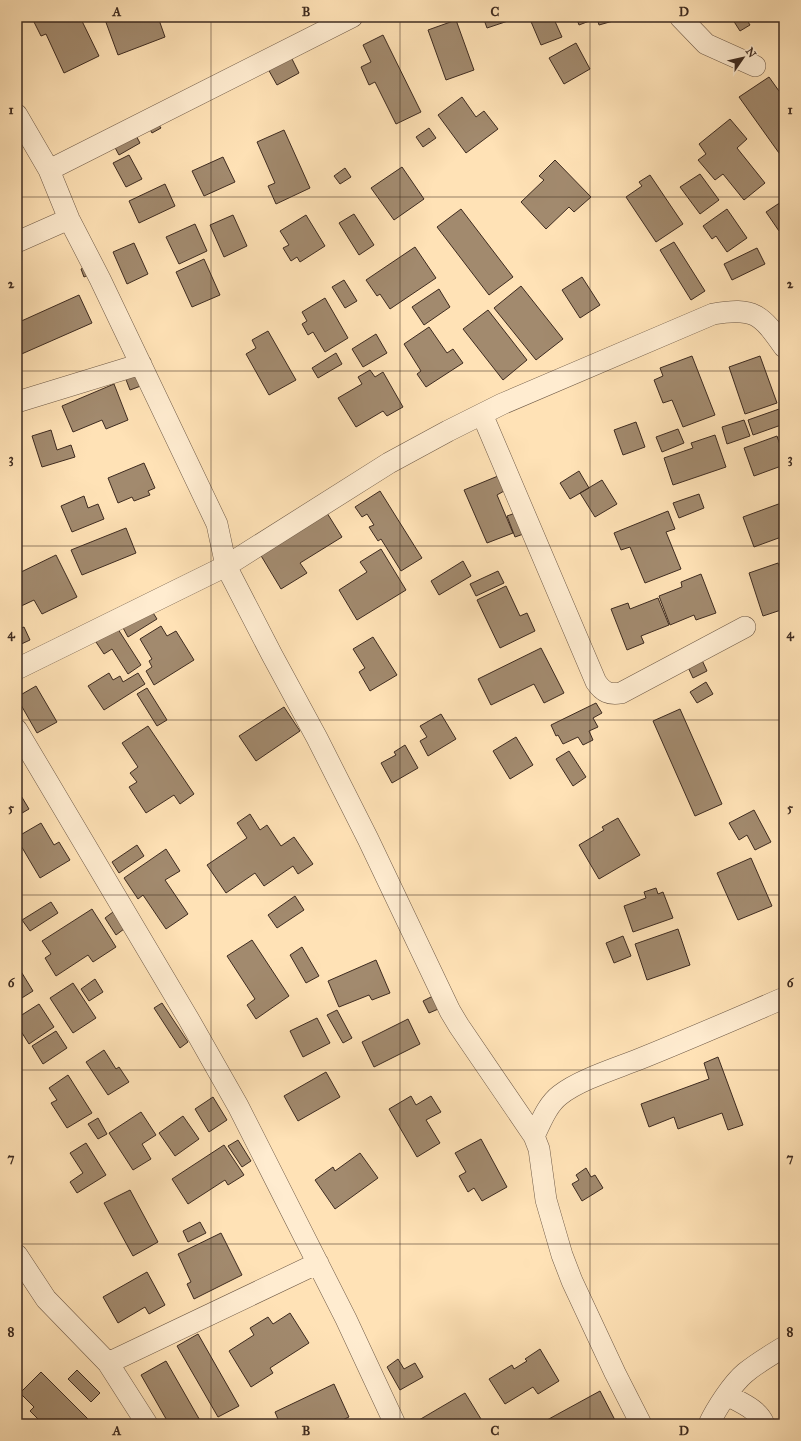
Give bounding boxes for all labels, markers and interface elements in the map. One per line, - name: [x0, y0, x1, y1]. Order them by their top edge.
- text: A: [112, 4, 122, 20]
- text: B: [302, 4, 311, 20]
- text: C: [491, 4, 500, 20]
- text: D: [679, 4, 689, 20]
- north arrow: [723, 38, 763, 78]
- text: N: [743, 45, 759, 61]
- text: 1: [8, 102, 14, 118]
- text: 1: [787, 102, 793, 118]
- text: 2: [8, 276, 15, 292]
- text: 2: [787, 276, 794, 292]
- text: 3: [8, 451, 14, 467]
- text: 3: [787, 451, 793, 467]
- text: 4: [7, 626, 15, 642]
- text: 4: [786, 626, 794, 642]
- text: 5: [8, 800, 15, 816]
- text: 5: [787, 800, 794, 816]
- text: 6: [8, 975, 16, 991]
- text: 6: [787, 975, 795, 991]
- text: 7: [8, 1150, 15, 1166]
- text: 7: [787, 1150, 794, 1166]
- text: 8: [8, 1324, 15, 1340]
- text: 8: [787, 1324, 794, 1340]
- text: A: [112, 1423, 122, 1439]
- text: B: [302, 1423, 311, 1439]
- text: C: [491, 1423, 500, 1439]
- text: D: [679, 1423, 689, 1439]

